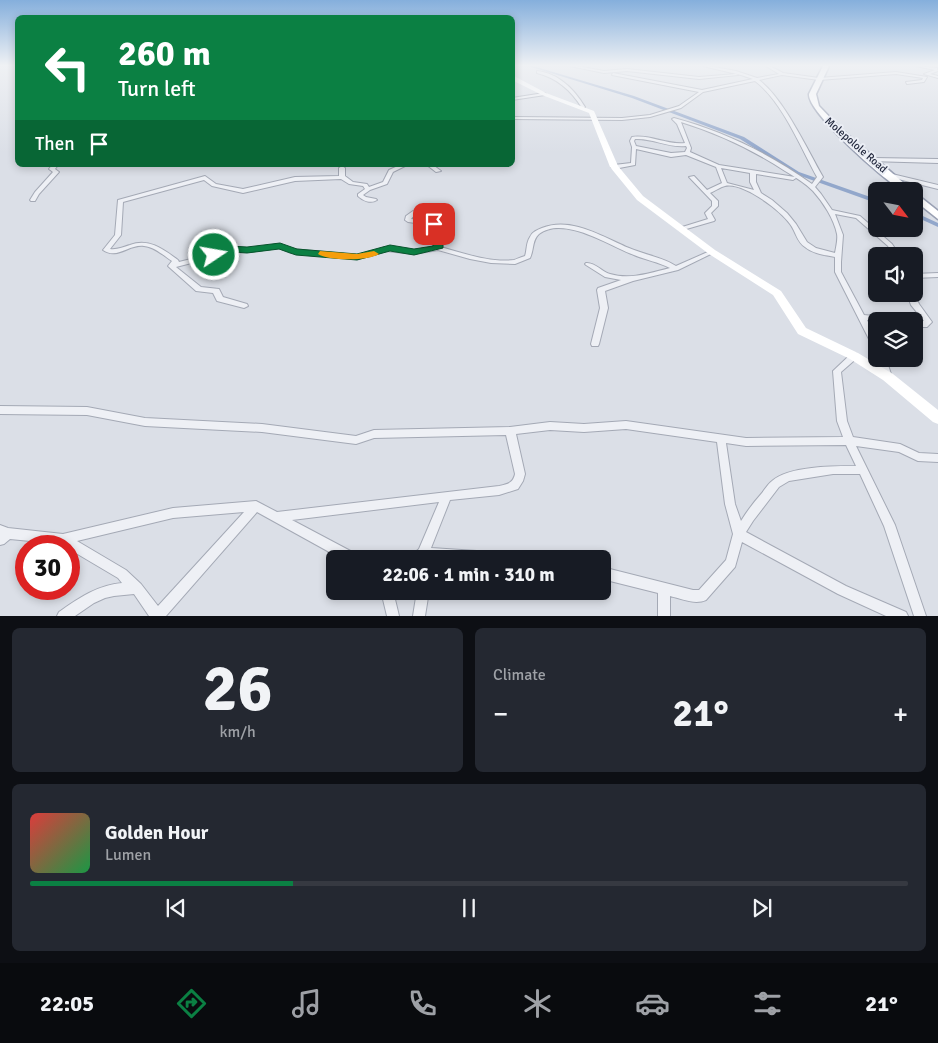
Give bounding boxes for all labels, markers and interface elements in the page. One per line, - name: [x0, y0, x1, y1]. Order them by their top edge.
- text: 260 m: [118, 32, 211, 75]
- icon: left: [35, 35, 100, 100]
- text: Turn left: [118, 75, 196, 102]
- street label: Molepolole Road: [822, 114, 890, 176]
- icon: arrive: [85, 130, 113, 158]
- text: Then: [35, 132, 75, 156]
- north arrow: [868, 182, 922, 238]
- map controls: [868, 182, 923, 367]
- pin: [413, 203, 455, 245]
- icon: arrive: [420, 210, 448, 238]
- position arrow: [187, 228, 239, 280]
- button: sound: [868, 247, 923, 302]
- button: layers: [868, 312, 923, 367]
- speed limit sign: 30: [15, 535, 80, 600]
- text: 22:06 · 1 min · 310 m: [382, 563, 555, 587]
- text: 26: [202, 649, 273, 729]
- text: Climate: [493, 665, 546, 685]
- text: 21°: [672, 690, 729, 737]
- text: −: [493, 697, 508, 731]
- text: +: [893, 697, 908, 731]
- text: km/h: [219, 722, 256, 742]
- text: Golden Hour: [105, 821, 208, 845]
- text: Lumen: [105, 845, 151, 865]
- icon: previous: [162, 894, 190, 922]
- icon: pause: [455, 894, 483, 922]
- icon: next: [748, 894, 776, 922]
- icon: directions: [174, 986, 209, 1021]
- icon: music: [289, 986, 324, 1021]
- icon: phone: [405, 986, 440, 1021]
- icon: climate: [520, 986, 555, 1021]
- icon: car: [635, 986, 670, 1021]
- icon: filters: [750, 986, 785, 1021]
- text: 22:05: [40, 990, 94, 1017]
- text: 21°: [865, 990, 898, 1017]

